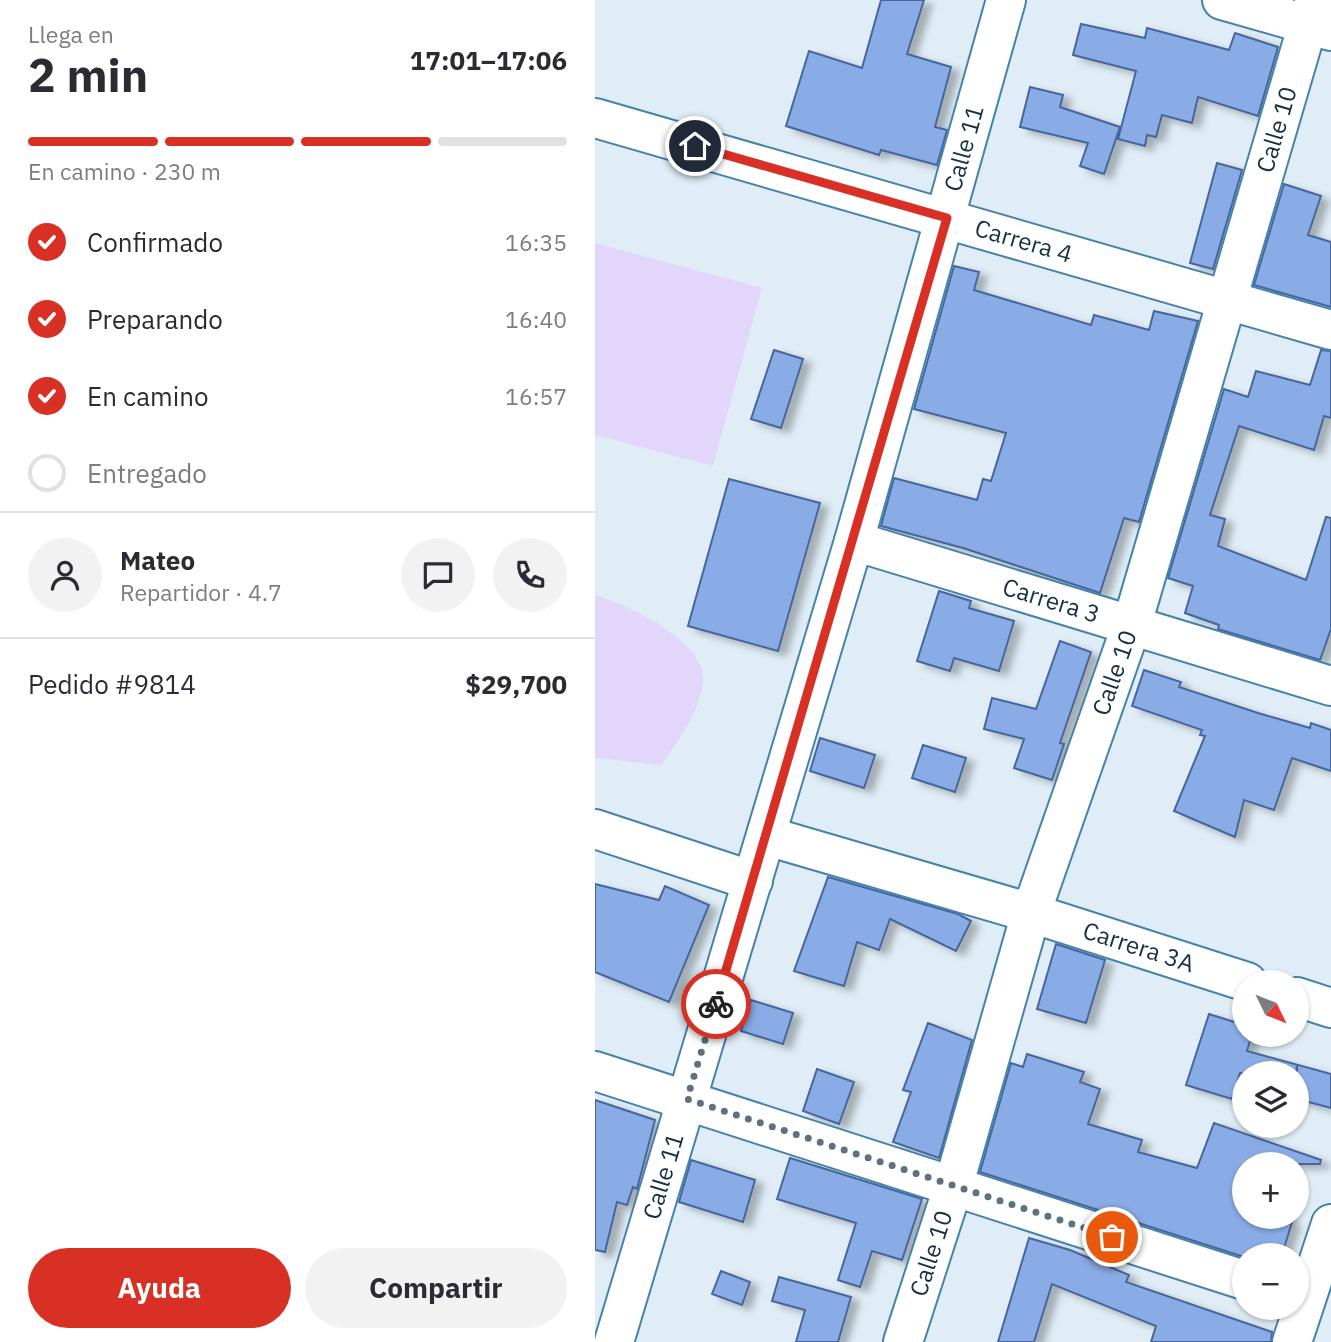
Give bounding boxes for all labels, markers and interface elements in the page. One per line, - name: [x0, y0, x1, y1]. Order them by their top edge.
- text: Llega en: [28, 19, 114, 49]
- text: 17:01–17:06: [410, 43, 567, 77]
- text: 2 min: [28, 45, 148, 105]
- street label: Calle 10: [1248, 83, 1304, 176]
- street label: Calle 11: [936, 101, 991, 195]
- pin: [665, 116, 725, 176]
- icon: home: [676, 127, 714, 165]
- text: En camino · 230 m: [28, 156, 221, 186]
- street label: Carrera 4: [971, 211, 1076, 270]
- icon: check: [28, 223, 66, 261]
- text: Confirmado: [87, 225, 223, 259]
- text: 16:35: [505, 227, 567, 257]
- icon: check: [28, 300, 66, 338]
- text: Preparando: [87, 302, 223, 336]
- text: 16:40: [505, 304, 567, 334]
- icon: check: [28, 377, 66, 415]
- text: En camino: [87, 379, 209, 413]
- text: 16:57: [505, 381, 567, 411]
- text: Entregado: [87, 456, 207, 490]
- button: person: [28, 538, 102, 612]
- button: chat: [401, 538, 475, 612]
- button: phone: [493, 538, 567, 612]
- text: Mateo: [120, 543, 195, 577]
- street label: Carrera 3: [999, 570, 1104, 630]
- text: Repartidor · 4.7: [120, 577, 282, 607]
- street label: Calle 10: [1084, 626, 1144, 720]
- text: Pedido #9814: [28, 667, 196, 701]
- text: $29,700: [465, 667, 567, 701]
- street label: Carrera 3A: [1079, 914, 1199, 979]
- courier: [681, 969, 751, 1039]
- north arrow: [1232, 970, 1309, 1046]
- map controls: [1232, 970, 1309, 1320]
- icon: bike: [697, 985, 735, 1023]
- button: layers: [1232, 1061, 1309, 1138]
- street label: Calle 11: [635, 1129, 691, 1223]
- button: +: [1232, 1152, 1309, 1229]
- street label: Calle 10: [902, 1206, 959, 1300]
- pin: [1082, 1207, 1142, 1267]
- icon: bag: [1093, 1218, 1131, 1256]
- button: −: [1232, 1243, 1309, 1320]
- button: Ayuda: [28, 1248, 291, 1328]
- button: Compartir: [305, 1248, 567, 1328]

